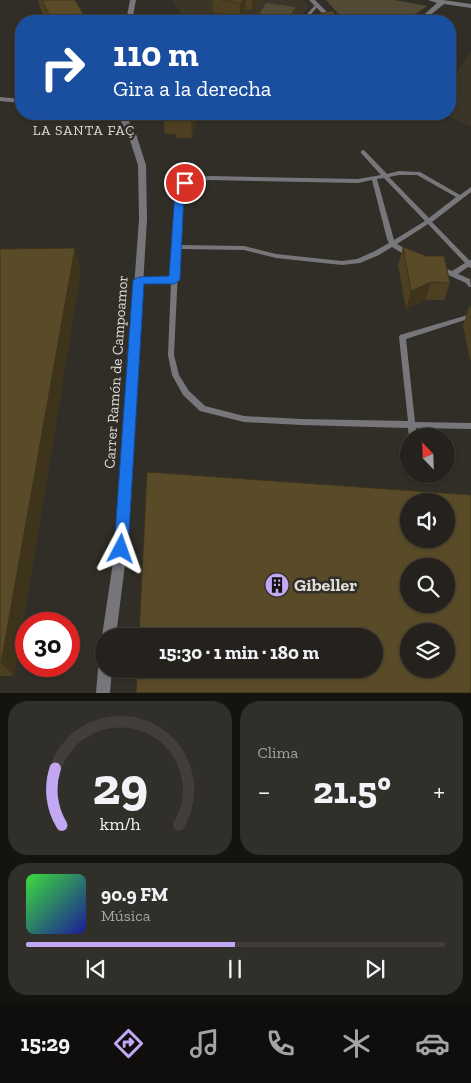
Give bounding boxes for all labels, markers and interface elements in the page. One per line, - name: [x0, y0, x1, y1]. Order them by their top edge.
- text: 110 m: [113, 33, 199, 75]
- icon: right: [30, 35, 95, 100]
- text: Gira a la derecha: [113, 75, 271, 102]
- district label: LA SANTA FAÇ: [33, 122, 135, 139]
- pin: [164, 162, 206, 204]
- icon: arrive: [171, 169, 199, 197]
- street label: Carrer Ramón de Campoamor: [100, 275, 132, 469]
- north arrow: [400, 428, 455, 482]
- map controls: [400, 428, 455, 678]
- button: sound: [400, 493, 455, 548]
- position arrow: [94, 522, 146, 574]
- button: search: [400, 558, 455, 613]
- building icon: Gibeller: [264, 572, 290, 598]
- place label: Gibeller: [294, 574, 357, 596]
- speed limit sign: 30: [15, 612, 80, 677]
- button: layers: [400, 623, 455, 678]
- text: 15:30 · 1 min · 180 m: [159, 641, 319, 664]
- text: Clima: [258, 743, 298, 762]
- text: 29: [92, 755, 148, 817]
- text: 21.5°: [313, 767, 391, 813]
- text: −: [258, 775, 271, 808]
- text: +: [433, 775, 445, 808]
- text: km/h: [99, 813, 140, 835]
- text: 90.9 FM: [101, 883, 168, 906]
- text: Música: [101, 906, 150, 925]
- icon: previous: [82, 955, 110, 983]
- icon: pause: [221, 955, 249, 983]
- icon: next: [361, 955, 389, 983]
- icon: directions: [111, 1026, 146, 1061]
- icon: music: [187, 1026, 222, 1061]
- icon: phone: [263, 1026, 298, 1061]
- icon: climate: [339, 1026, 374, 1061]
- icon: car: [415, 1026, 450, 1061]
- text: 15:29: [21, 1030, 70, 1057]

